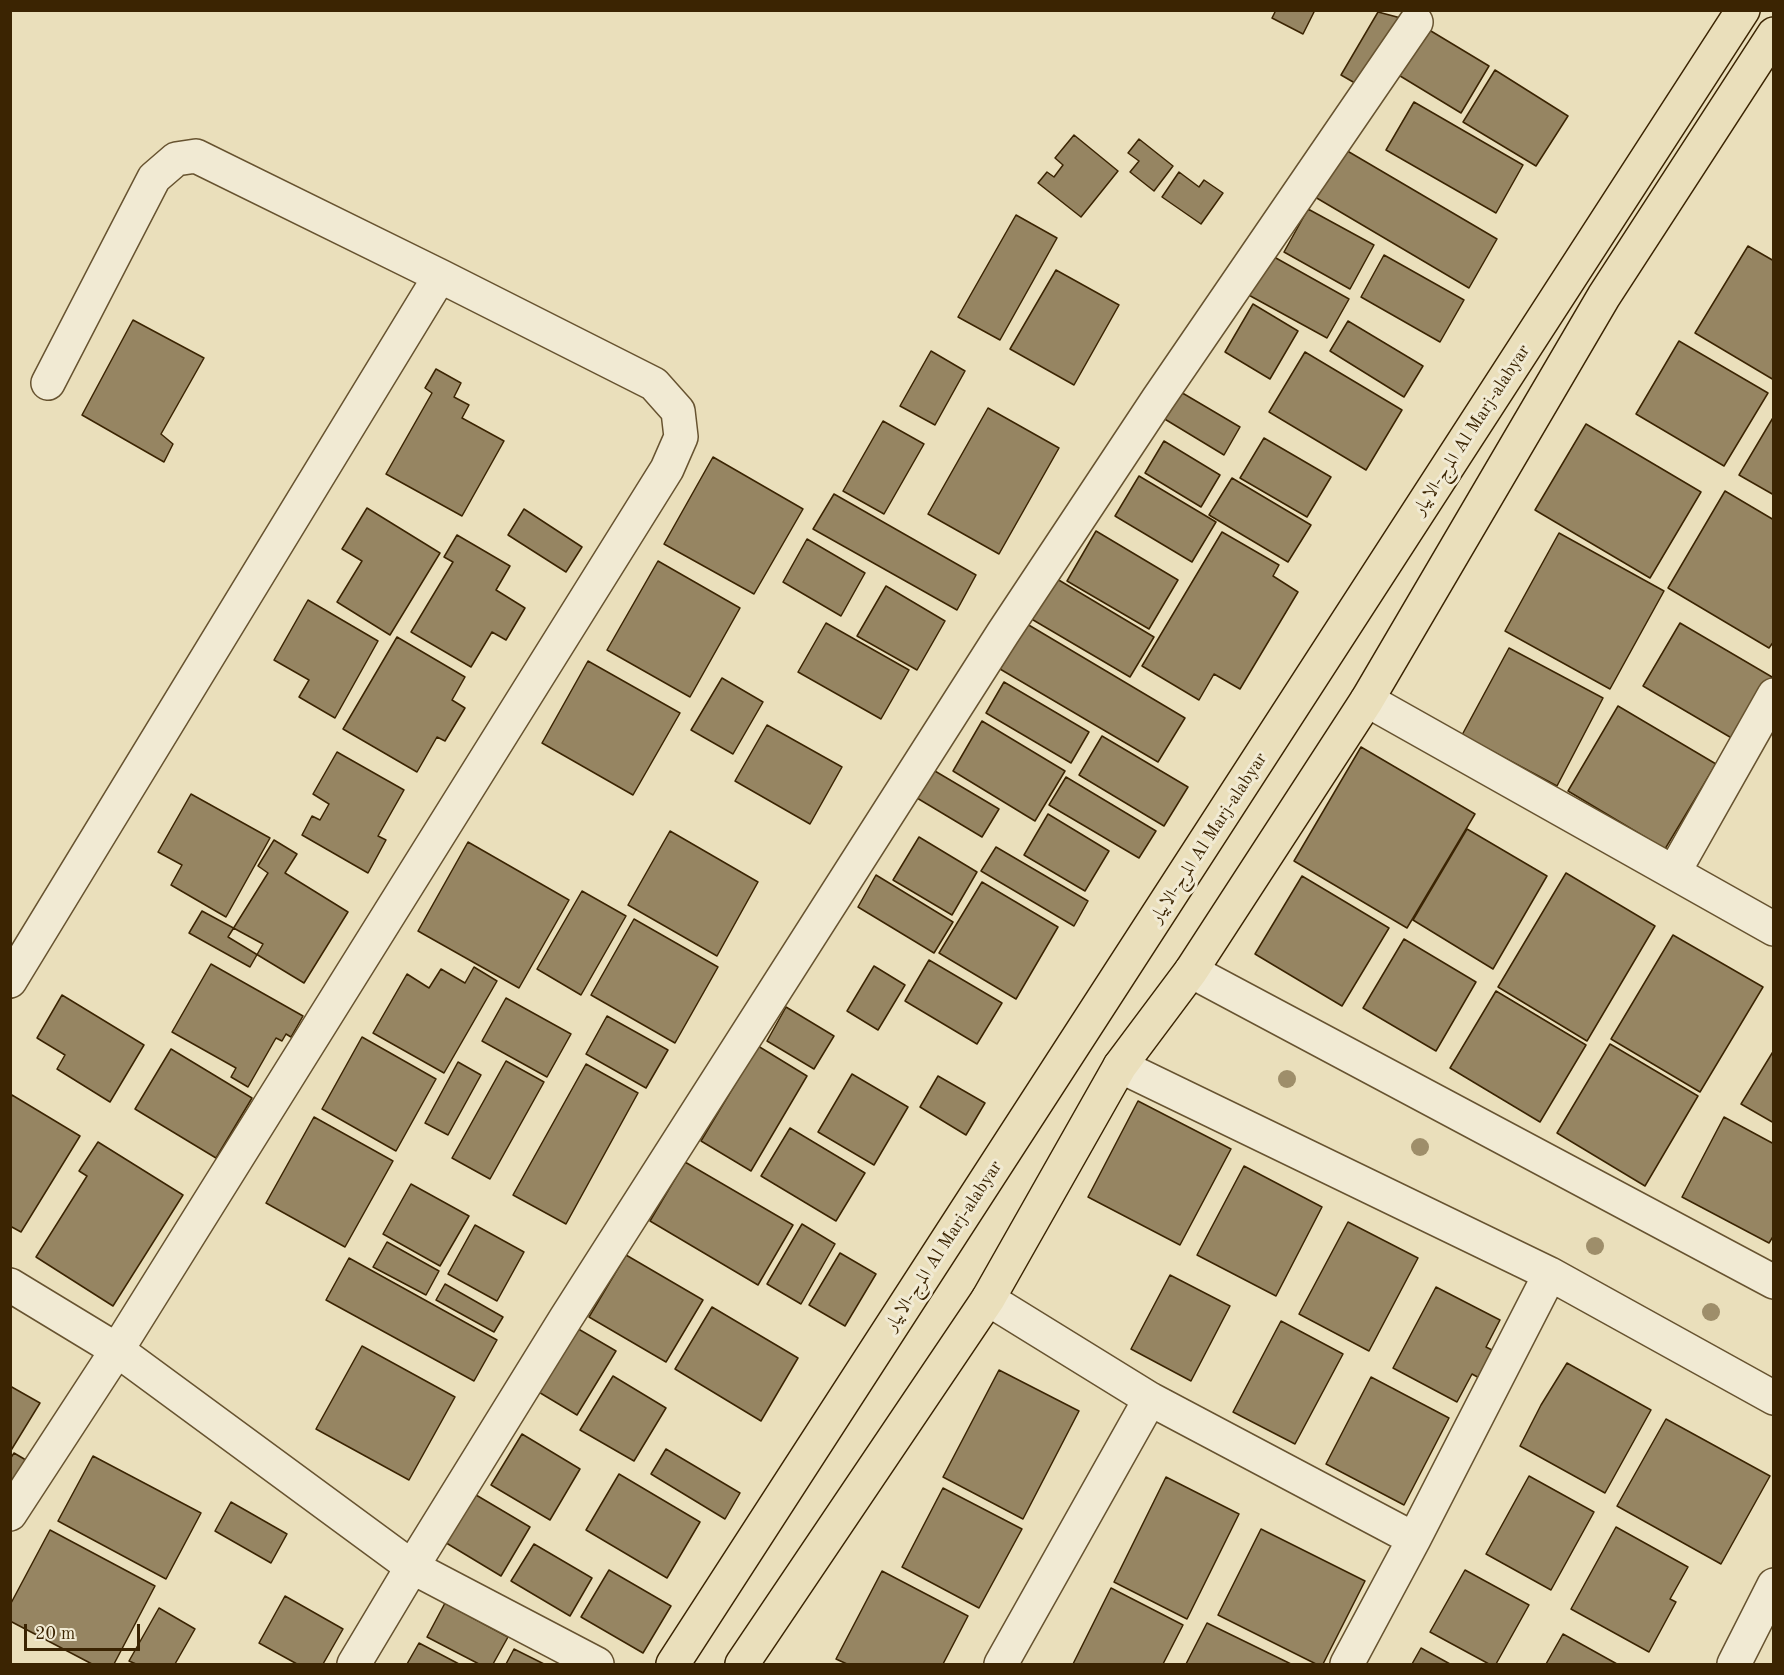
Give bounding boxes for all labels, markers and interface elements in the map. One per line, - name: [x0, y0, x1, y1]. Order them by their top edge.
- street label: المرج-الابيار Al Marj-alabyar: [1409, 341, 1535, 519]
- street label: المرج-الابيار Al Marj-alabyar: [1146, 749, 1272, 927]
- street label: المرج-الابيار Al Marj-alabyar: [881, 1157, 1007, 1335]
- scale bar: [27, 1612, 142, 1650]
- text: 20 m: [35, 1625, 75, 1643]

